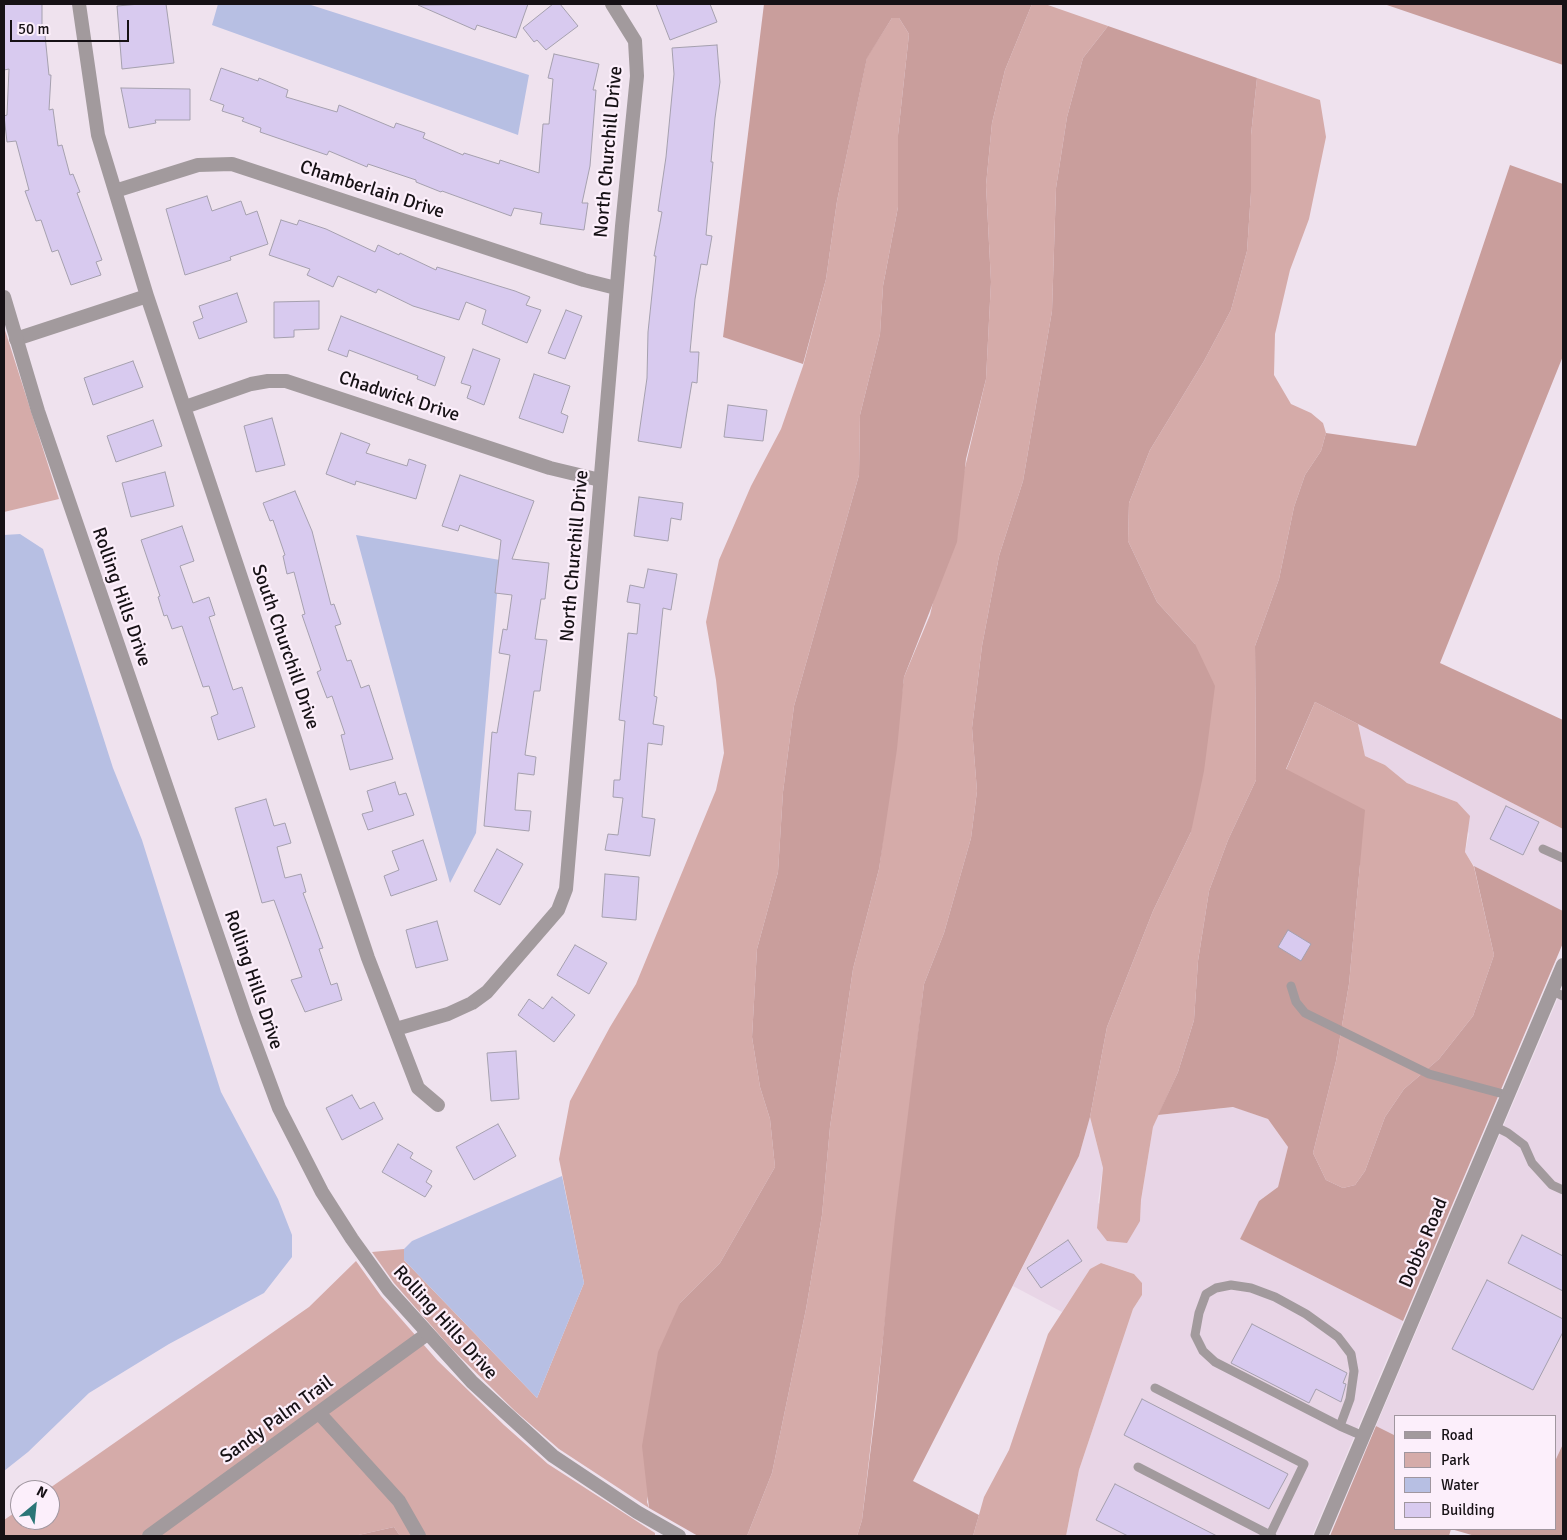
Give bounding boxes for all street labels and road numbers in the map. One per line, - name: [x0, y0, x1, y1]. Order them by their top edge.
- street label: North Churchill Drive: [590, 65, 628, 239]
- street label: Chamberlain Drive: [297, 156, 447, 224]
- street label: Chadwick Drive: [336, 367, 462, 427]
- street label: North Churchill Drive: [556, 469, 594, 643]
- street label: Rolling Hills Drive: [87, 524, 155, 670]
- street label: South Churchill Drive: [246, 562, 324, 732]
- street label: Rolling Hills Drive: [219, 907, 287, 1053]
- street label: Dobbs Road: [1395, 1195, 1453, 1291]
- street label: Rolling Hills Drive: [388, 1261, 502, 1385]
- street label: Sandy Palm Trail: [216, 1371, 338, 1469]

